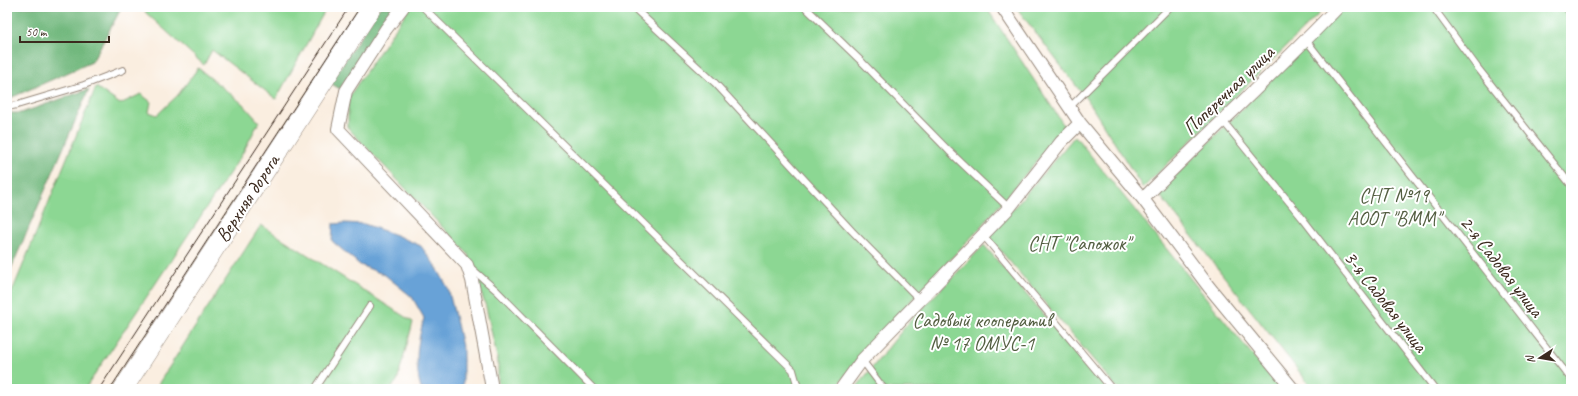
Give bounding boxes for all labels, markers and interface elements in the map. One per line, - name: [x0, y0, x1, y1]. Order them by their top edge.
- scale bar: [20, 18, 109, 44]
- text: 50 m: [26, 24, 48, 40]
- street label: Поперечная улица: [1177, 39, 1281, 140]
- street label: Верхняя дорога: [210, 148, 286, 247]
- park label: СНТ №19 АООТ "ВММ": [1348, 183, 1445, 231]
- street label: 2-я Садовая улица: [1454, 211, 1550, 324]
- park label: СНТ "Сапожок": [1028, 231, 1134, 256]
- street label: 3-я Садовая улица: [1338, 246, 1434, 359]
- park label: Садовый кооператив № 17 ОМУС-1: [913, 308, 1055, 356]
- north arrow: [1520, 338, 1560, 378]
- text: N: [1522, 353, 1538, 365]

